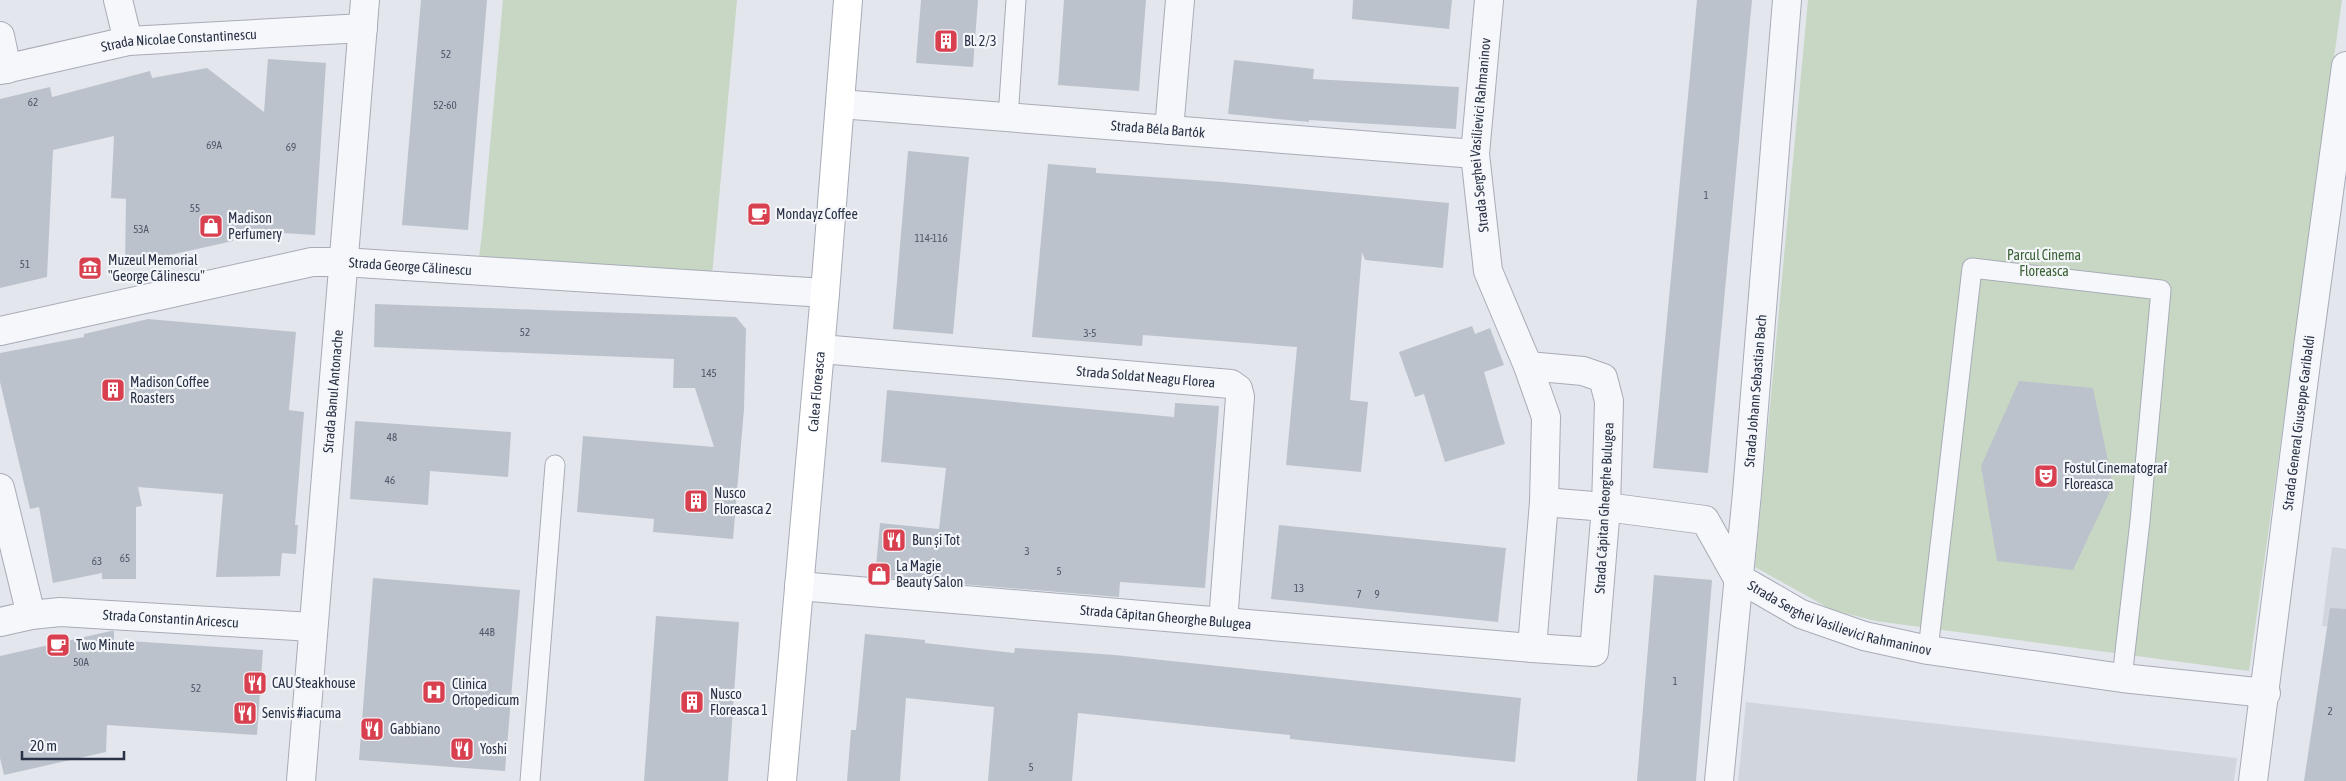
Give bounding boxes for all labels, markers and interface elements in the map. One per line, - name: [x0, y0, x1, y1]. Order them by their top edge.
- street label: Strada Nicolae Constantinescu: [99, 26, 257, 55]
- building icon: Bl. 2/3: [933, 28, 959, 54]
- place label: Bl. 2/3: [964, 33, 997, 49]
- street label: Strada Serghei Vasilievici Rahmaninov: [1467, 37, 1494, 233]
- house number: 52: [441, 48, 451, 60]
- house number: 62: [28, 96, 38, 108]
- house number: 52-60: [433, 99, 457, 111]
- street label: Strada Béla Bartók: [1110, 117, 1206, 141]
- house number: 69A: [206, 139, 222, 151]
- house number: 69: [286, 141, 296, 153]
- house number: 1: [1703, 189, 1709, 201]
- cafe icon: Mondayz Coffee: [746, 201, 772, 227]
- house number: 55: [190, 202, 200, 214]
- place label: Mondayz Coffee: [776, 206, 858, 222]
- place label: Madison Perfumery: [228, 210, 282, 242]
- shop icon: Madison Perfumery: [198, 213, 224, 239]
- house number: 53A: [133, 223, 149, 235]
- house number: 114-116: [914, 232, 948, 244]
- park label: Parcul Cinema Floreasca: [2007, 247, 2081, 279]
- place label: Muzeul Memorial "George Călinescu": [108, 252, 205, 284]
- street label: Strada George Călinescu: [348, 254, 472, 278]
- museum icon: Muzeul Memorial "George Călinescu": [77, 255, 103, 281]
- house number: 51: [20, 258, 30, 270]
- street label: Strada Johann Sebastian Bach: [1741, 314, 1769, 468]
- house number: 52: [520, 326, 530, 338]
- house number: 3-5: [1083, 327, 1097, 339]
- street label: Strada Banul Antonache: [320, 329, 346, 454]
- street label: Strada General Giuseppe Garibaldi: [2279, 334, 2318, 511]
- street label: Calea Floreasca: [805, 351, 828, 432]
- street label: Strada Soldat Neagu Florea: [1076, 363, 1216, 391]
- house number: 145: [701, 367, 717, 379]
- place label: Madison Coffee Roasters: [130, 374, 209, 406]
- building icon: Madison Coffee Roasters: [100, 377, 126, 403]
- street label: Strada Căpitan Gheorghe Bulugea: [1592, 422, 1616, 594]
- house number: 48: [387, 431, 397, 443]
- place label: Fostul Cinematograf Floreasca: [2064, 460, 2167, 492]
- theatre icon: Fostul Cinematograf Floreasca: [2033, 463, 2059, 489]
- house number: 46: [385, 474, 395, 486]
- place label: Nusco Floreasca 2: [714, 485, 772, 517]
- building icon: Nusco Floreasca 2: [683, 488, 709, 514]
- restaurant icon: Bun și Tot: [881, 527, 907, 553]
- place label: Bun și Tot: [912, 532, 960, 548]
- house number: 3: [1024, 545, 1030, 557]
- house number: 65: [120, 552, 130, 564]
- house number: 63: [92, 555, 102, 567]
- place label: La Magie Beauty Salon: [896, 558, 963, 590]
- shop icon: La Magie Beauty Salon: [866, 561, 892, 587]
- house number: 5: [1056, 565, 1062, 577]
- street label: Strada Serghei Vasilievici Rahmaninov: [1745, 577, 1932, 658]
- house number: 13: [1294, 582, 1304, 594]
- house number: 7: [1356, 588, 1362, 600]
- house number: 9: [1374, 588, 1380, 600]
- street label: Strada Căpitan Gheorghe Bulugea: [1079, 602, 1252, 632]
- street label: Strada Constantin Aricescu: [102, 607, 239, 631]
- house number: 44B: [479, 626, 496, 638]
- cafe icon: Two Minute: [45, 632, 71, 658]
- place label: Two Minute: [76, 637, 135, 653]
- house number: 50A: [73, 656, 89, 668]
- restaurant icon: CAU Steakhouse: [242, 670, 268, 696]
- place label: CAU Steakhouse: [272, 675, 356, 691]
- house number: 1: [1672, 675, 1678, 687]
- place label: Clinica Ortopedicum: [452, 676, 519, 708]
- hospital icon: Clinica Ortopedicum: [421, 679, 447, 705]
- house number: 52: [191, 682, 201, 694]
- place label: Nusco Floreasca 1: [710, 686, 768, 718]
- building icon: Nusco Floreasca 1: [679, 689, 705, 715]
- restaurant icon: Senvis #iacuma: [232, 700, 258, 726]
- place label: Senvis #iacuma: [262, 705, 341, 721]
- house number: 2: [2327, 705, 2333, 717]
- restaurant icon: Gabbiano: [359, 716, 385, 742]
- place label: Gabbiano: [390, 721, 440, 737]
- scale bar: [22, 728, 125, 760]
- restaurant icon: Yoshi: [449, 736, 475, 762]
- text: 20 m: [30, 737, 57, 754]
- place label: Yoshi: [480, 741, 507, 757]
- house number: 5: [1028, 761, 1034, 773]

